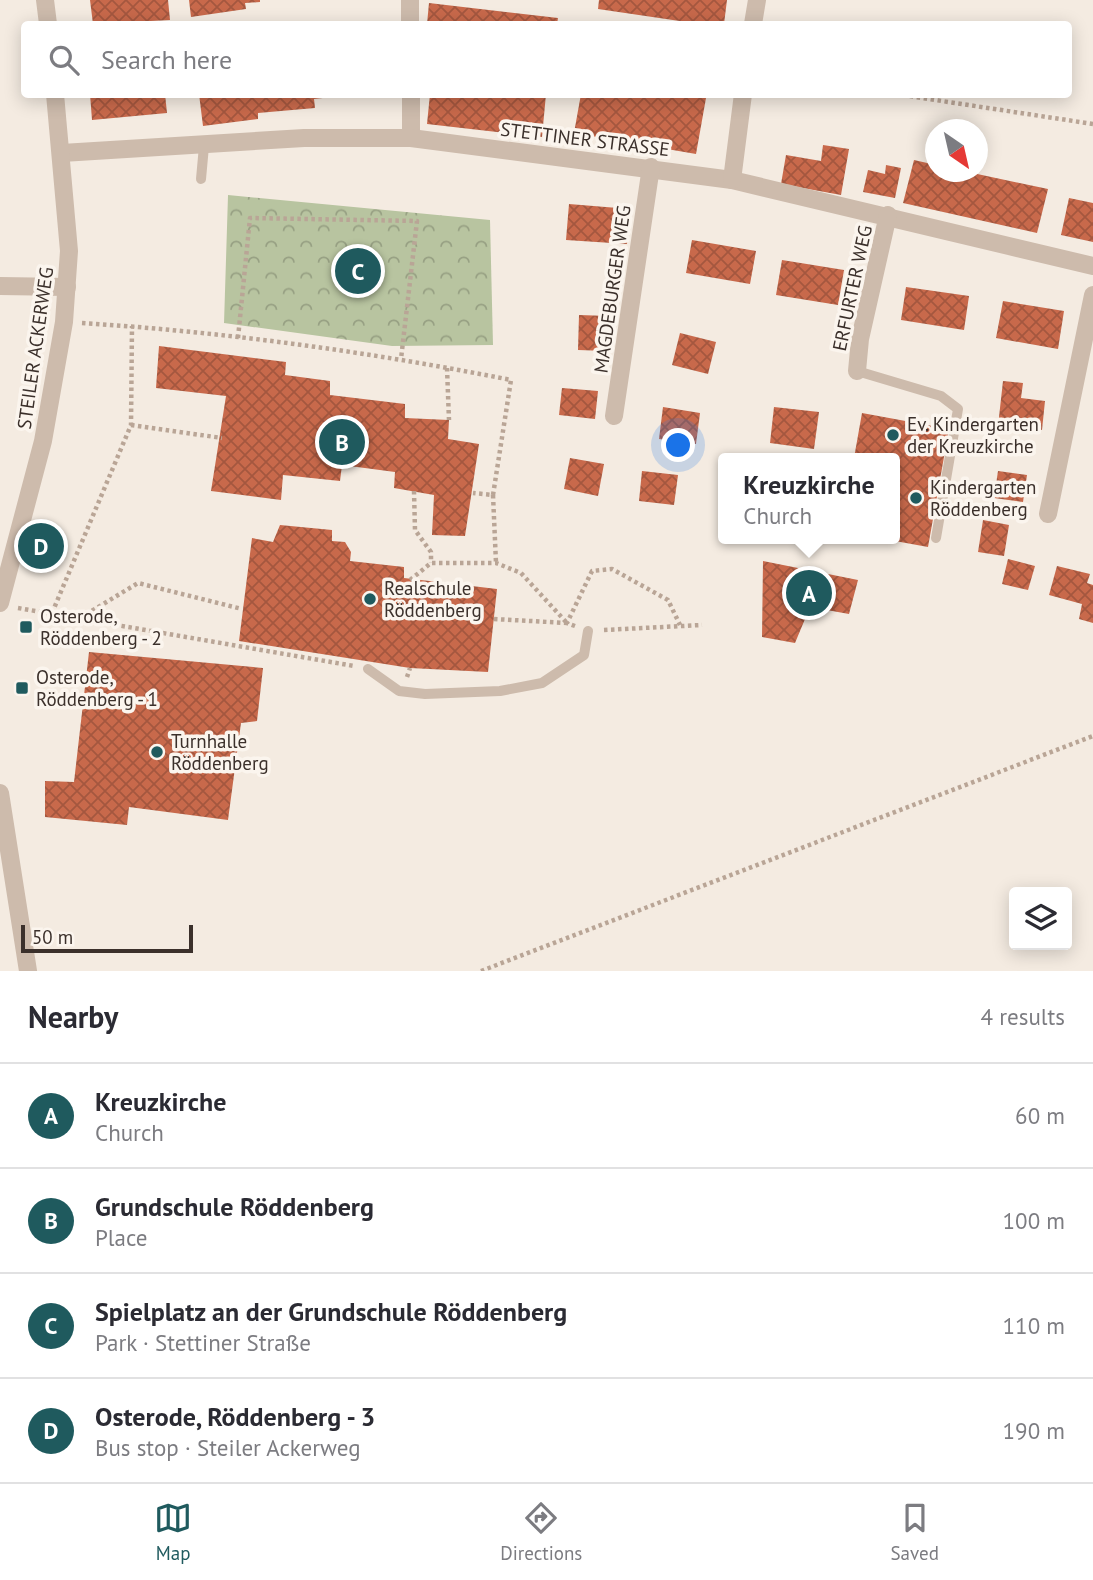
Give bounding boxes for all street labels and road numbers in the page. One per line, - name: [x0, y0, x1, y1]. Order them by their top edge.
- street label: STETTINER STRASSE: [499, 117, 671, 161]
- street label: MAGDEBURGER WEG: [588, 204, 636, 374]
- street label: ERFURTER WEG: [827, 223, 877, 353]
- street label: STEILER ACKERWEG: [12, 265, 58, 431]

